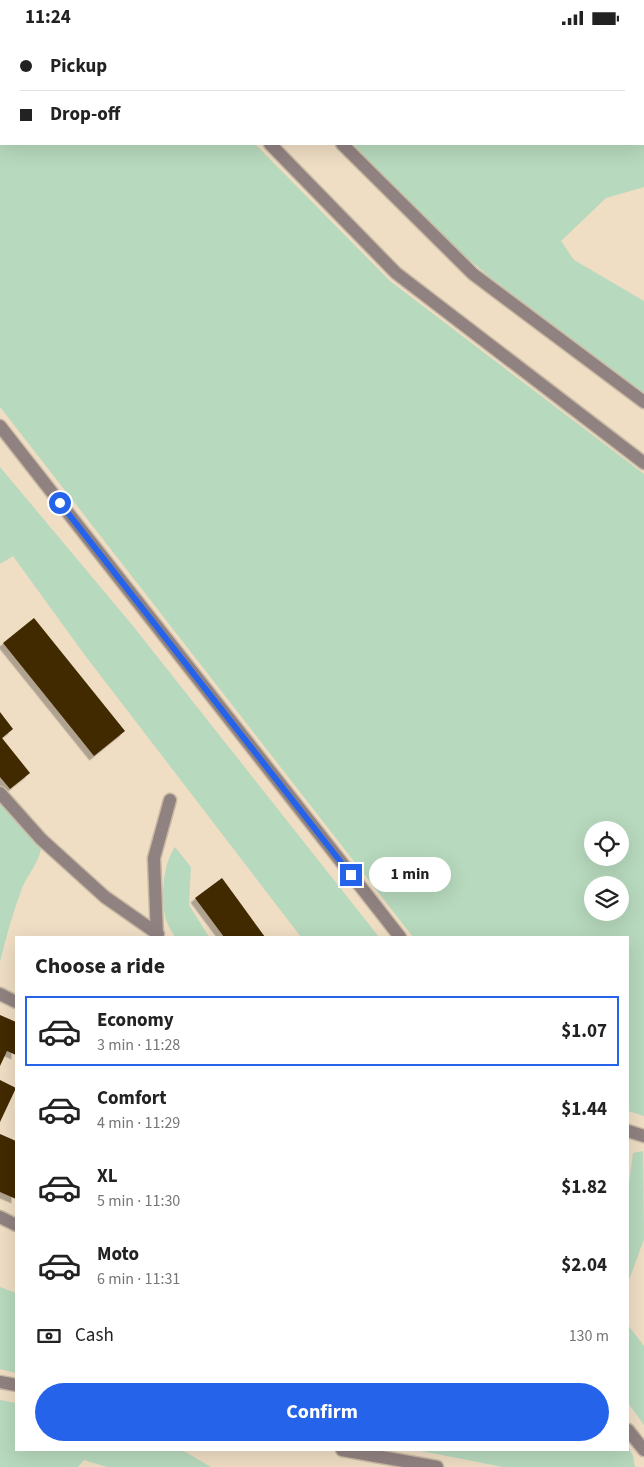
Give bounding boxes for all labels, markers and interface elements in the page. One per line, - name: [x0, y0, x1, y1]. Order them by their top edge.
- text: 11:24: [25, 4, 71, 31]
- text: Pickup: [50, 53, 107, 80]
- text: Drop-off: [50, 101, 120, 128]
- route start: [49, 492, 71, 514]
- map controls: [584, 821, 629, 921]
- button: locate: [584, 821, 629, 866]
- callout: 1 min: [368, 857, 451, 893]
- text: 1 min: [391, 863, 429, 885]
- route end: [340, 864, 362, 886]
- button: layers: [584, 876, 629, 921]
- text: Choose a ride: [35, 950, 165, 982]
- text: Economy: [97, 1007, 174, 1034]
- icon: car: [37, 1009, 82, 1054]
- text: $1.07: [561, 1018, 607, 1045]
- text: 3 min · 11:28: [97, 1034, 180, 1056]
- text: Comfort: [97, 1085, 167, 1112]
- icon: car: [37, 1087, 82, 1132]
- text: $1.44: [561, 1096, 607, 1123]
- text: 4 min · 11:29: [97, 1112, 180, 1134]
- text: XL: [97, 1163, 118, 1190]
- icon: car: [37, 1165, 82, 1210]
- text: $1.82: [561, 1174, 607, 1201]
- text: 5 min · 11:30: [97, 1190, 180, 1212]
- text: Moto: [97, 1241, 139, 1268]
- icon: car: [37, 1243, 82, 1288]
- text: $2.04: [561, 1252, 607, 1279]
- text: 6 min · 11:31: [97, 1268, 180, 1290]
- icon: cash: [35, 1322, 63, 1350]
- text: Cash: [75, 1322, 114, 1349]
- text: 130 m: [569, 1325, 609, 1347]
- button: Confirm: [35, 1383, 609, 1441]

